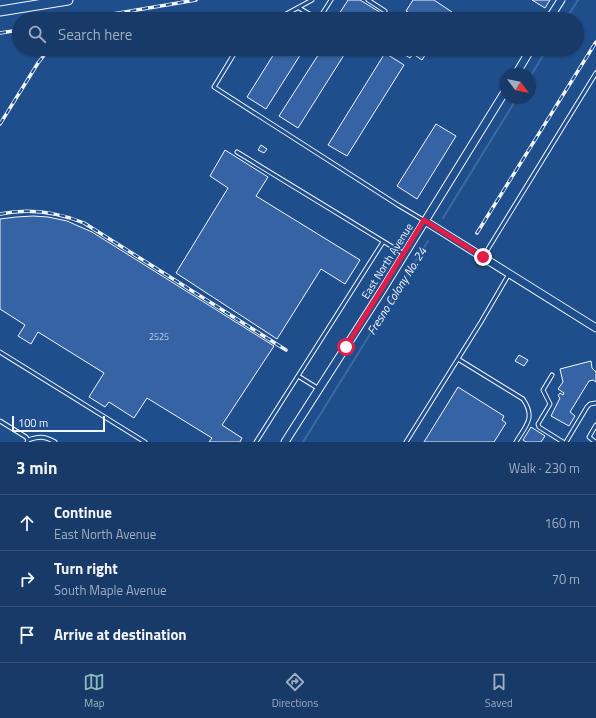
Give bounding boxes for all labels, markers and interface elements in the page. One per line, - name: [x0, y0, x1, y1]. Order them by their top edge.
- search box: [12, 12, 584, 56]
- icon: search: [26, 23, 48, 45]
- text: Search here: [58, 23, 132, 46]
- north arrow: [500, 68, 536, 104]
- street label: East North Avenue: [357, 220, 417, 302]
- water label: Fresno Colony No. 24: [362, 243, 431, 338]
- route end: [474, 248, 492, 266]
- house number: 2525: [149, 330, 169, 343]
- route start: [337, 338, 355, 356]
- scale bar: [12, 414, 105, 433]
- text: 100 m: [18, 415, 48, 431]
- text: 3 min: [16, 455, 57, 481]
- text: Walk · 230 m: [509, 458, 580, 478]
- text: Continue: [54, 501, 112, 524]
- icon: ahead: [16, 512, 38, 534]
- text: 160 m: [544, 513, 580, 533]
- text: East North Avenue: [54, 524, 156, 544]
- text: Turn right: [54, 557, 118, 580]
- icon: right: [16, 568, 38, 590]
- text: 70 m: [552, 569, 580, 589]
- text: South Maple Avenue: [54, 580, 167, 600]
- text: Arrive at destination: [54, 623, 187, 646]
- icon: arrive: [16, 624, 38, 646]
- tab: Map: [83, 671, 105, 711]
- tab: Directions: [272, 671, 318, 711]
- tab: Saved: [485, 671, 513, 711]

